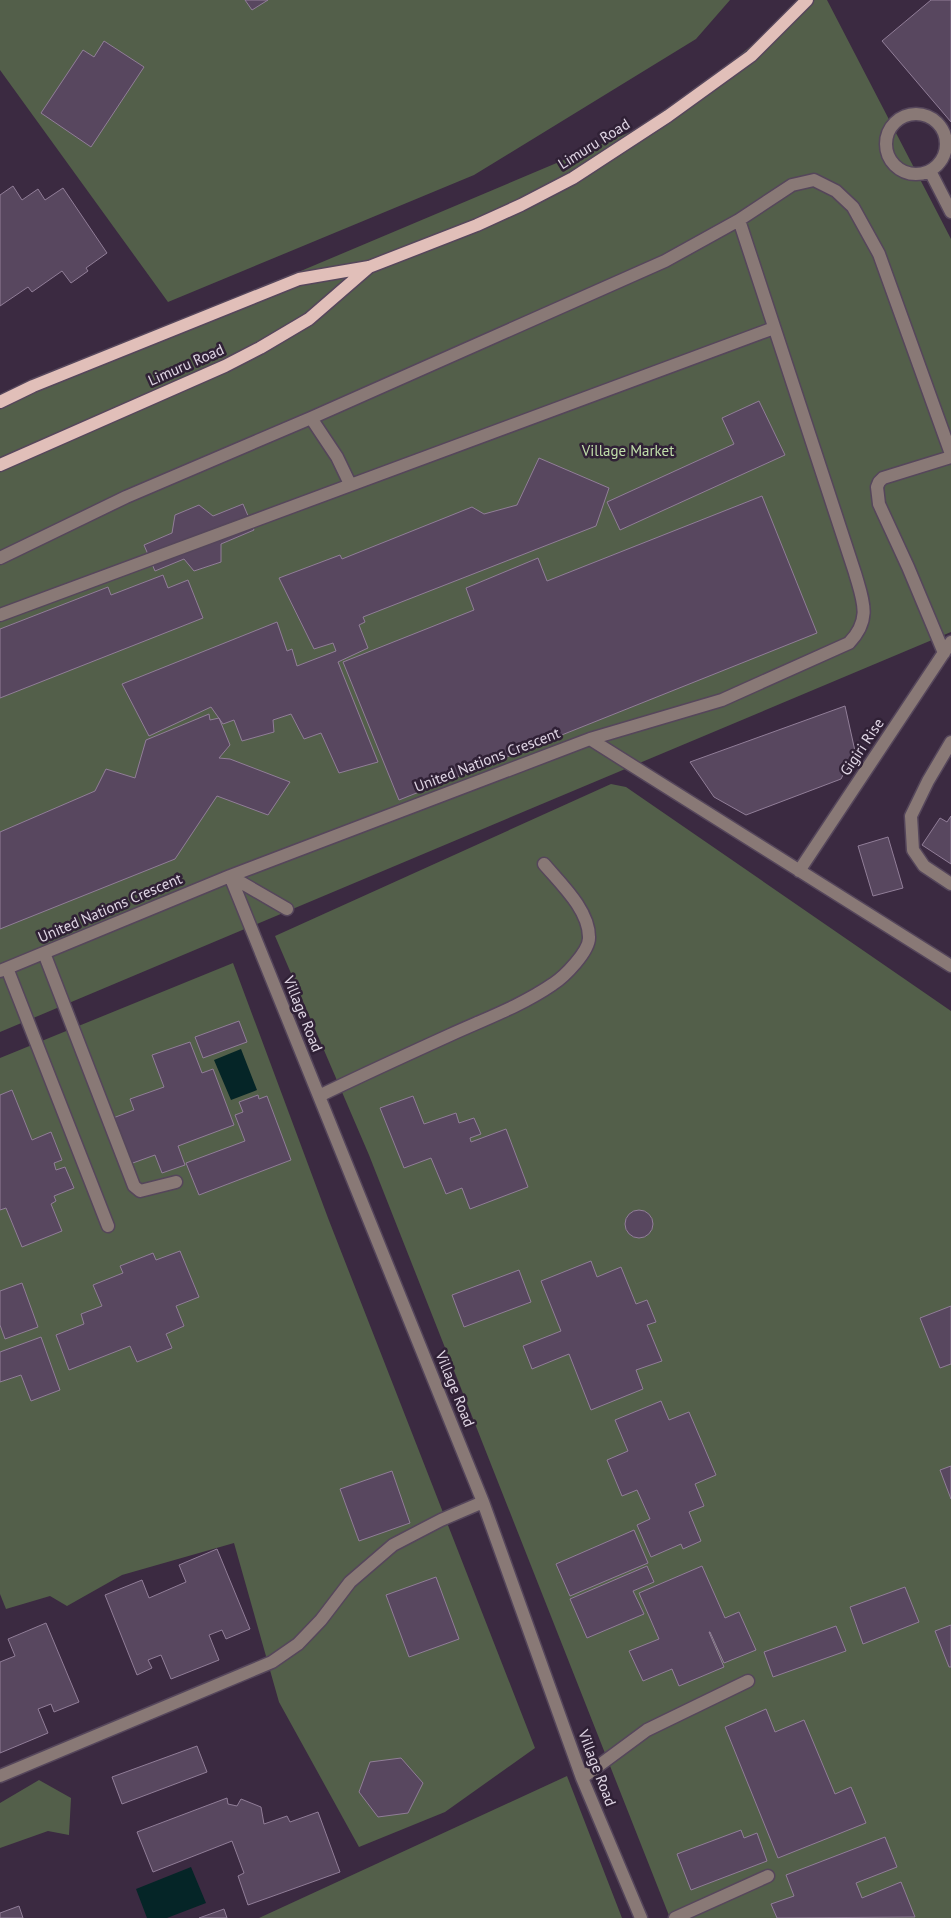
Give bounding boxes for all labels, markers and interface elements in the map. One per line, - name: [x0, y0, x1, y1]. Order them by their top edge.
- street label: Limuru Road: [554, 114, 633, 173]
- street label: Limuru Road: [145, 339, 227, 390]
- park label: Village Market: [581, 441, 674, 460]
- street label: Gigiri Rise: [835, 714, 888, 779]
- street label: United Nations Crescent: [411, 723, 562, 796]
- street label: United Nations Crescent: [35, 869, 185, 946]
- street label: Village Road: [279, 972, 327, 1055]
- street label: Village Road: [431, 1347, 479, 1430]
- street label: Village Road: [574, 1726, 621, 1809]

